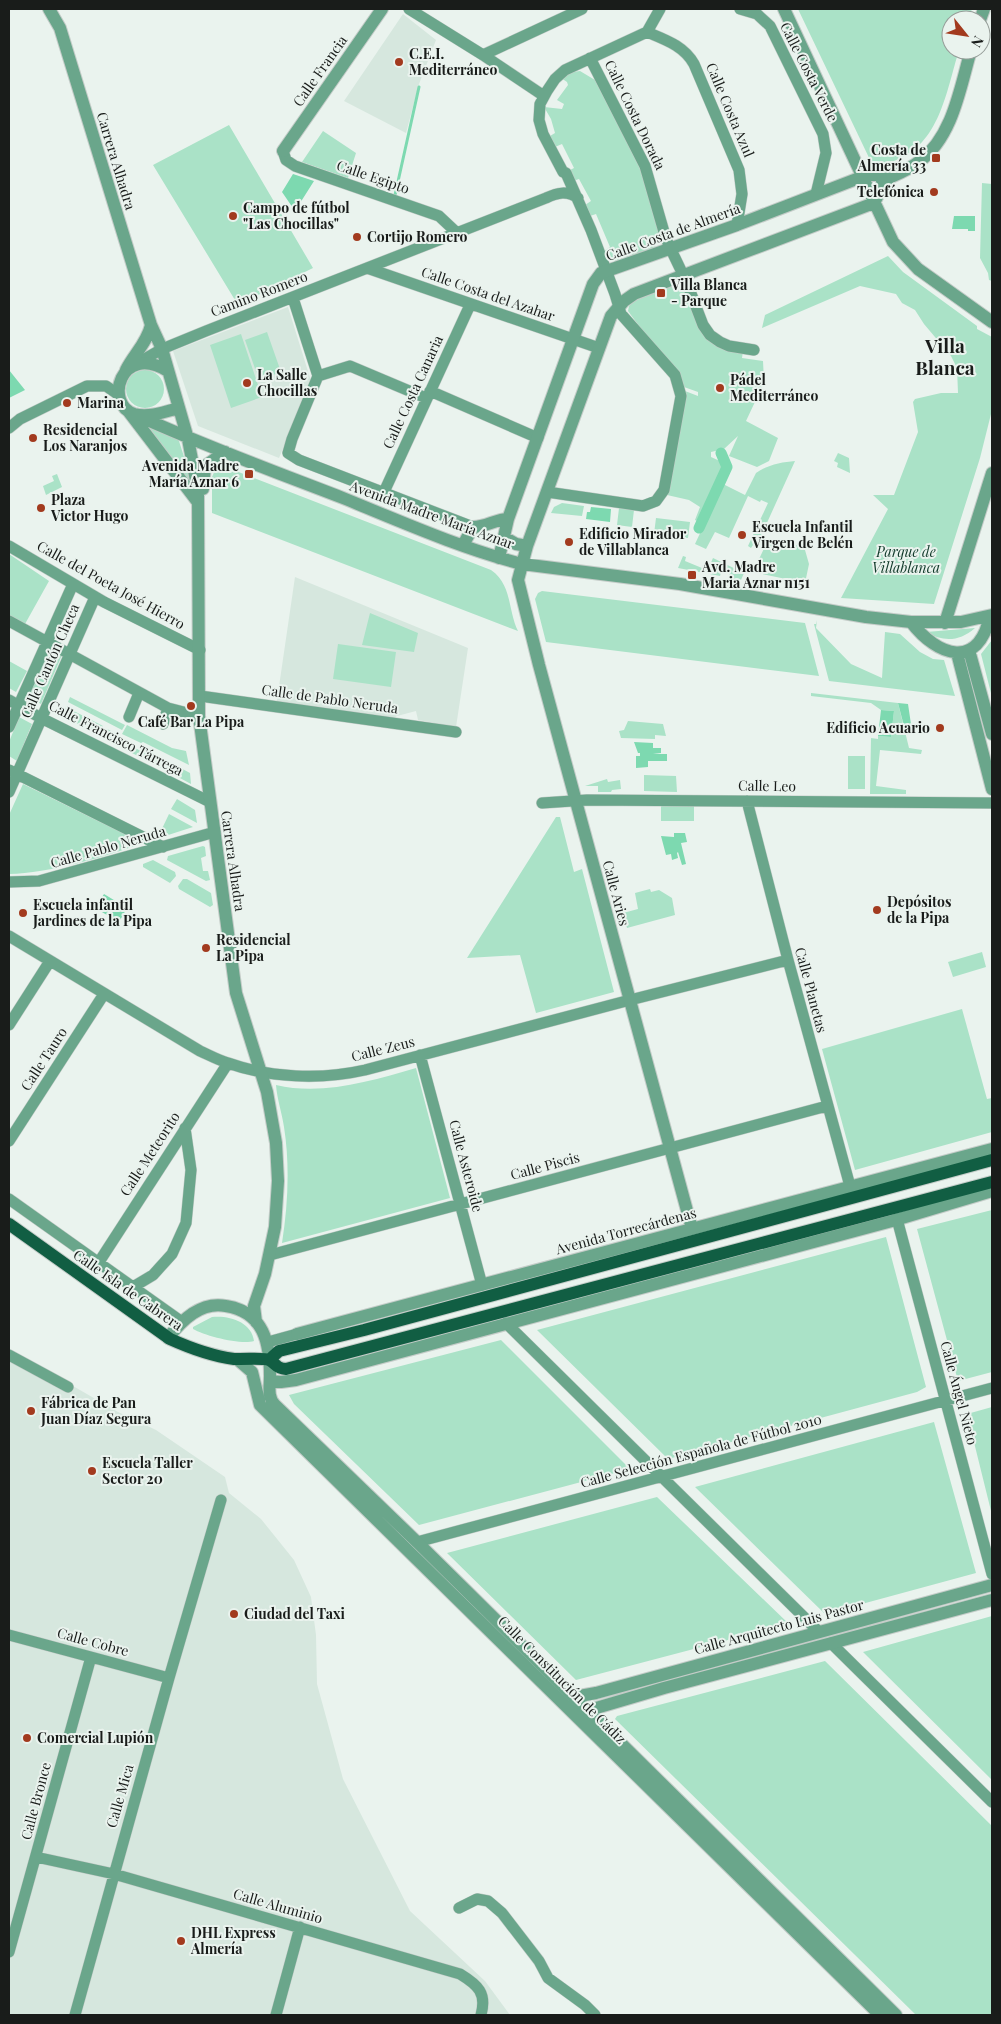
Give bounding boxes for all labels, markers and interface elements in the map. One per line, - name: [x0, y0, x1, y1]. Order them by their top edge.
- north arrow: [941, 10, 991, 60]
- street label: Calle Costa Verde: [776, 19, 843, 125]
- street label: Calle Francia: [288, 31, 351, 110]
- text: N: [967, 33, 988, 51]
- place label: C.E.I. Mediterráneo: [409, 44, 497, 79]
- marker: C.E.I. Mediterráneo: [393, 56, 405, 68]
- street label: Calle Costa Dorada: [601, 57, 670, 173]
- street label: Calle Costa Azul: [702, 60, 759, 160]
- street label: Carrera Alhadra: [93, 110, 140, 212]
- place label: Costa de Almería 33: [857, 140, 926, 175]
- marker: Costa de Almería 33: [930, 152, 942, 164]
- street label: Calle Egipto: [334, 155, 412, 198]
- place label: Telefónica: [857, 182, 925, 201]
- marker: Telefónica: [928, 186, 940, 198]
- place label: Campo de fútbol "Las Chocillas": [243, 198, 350, 233]
- street label: Calle Costa de Almería: [603, 198, 743, 265]
- marker: Campo de fútbol "Las Chocillas": [227, 210, 239, 222]
- place label: Cortijo Romero: [367, 227, 468, 246]
- marker: Cortijo Romero: [351, 231, 363, 243]
- street label: Calle Costa del Azahar: [419, 262, 558, 326]
- street label: Camino Romero: [208, 266, 310, 321]
- place label: Villa Blanca - Parque: [670, 275, 748, 310]
- marker: Villa Blanca - Parque: [655, 287, 667, 299]
- street label: Calle Costa Canaria: [378, 332, 447, 452]
- district label: Villa Blanca: [915, 332, 975, 380]
- place label: La Salle Chocillas: [257, 365, 317, 400]
- place label: Pádel Mediterráneo: [730, 370, 818, 405]
- marker: La Salle Chocillas: [241, 377, 253, 389]
- marker: Pádel Mediterráneo: [714, 382, 726, 394]
- place label: Marina: [77, 393, 125, 412]
- marker: Marina: [61, 397, 73, 409]
- place label: Residencial Los Naranjos: [43, 420, 127, 455]
- marker: Residencial Los Naranjos: [27, 432, 39, 444]
- place label: Avenida Madre María Aznar 6: [141, 456, 239, 491]
- marker: Avenida Madre María Aznar 6: [243, 468, 255, 480]
- street label: Avenida Madre María Aznar: [346, 476, 518, 553]
- place label: Plaza Victor Hugo: [50, 490, 129, 525]
- marker: Plaza Victor Hugo: [35, 502, 47, 514]
- place label: Escuela Infantil Virgen de Belén: [751, 517, 854, 552]
- place label: Edificio Mirador de Villablanca: [579, 524, 687, 559]
- marker: Escuela Infantil Virgen de Belén: [736, 529, 748, 541]
- street label: Calle del Poeta José Hierro: [34, 536, 189, 633]
- marker: Edificio Mirador de Villablanca: [563, 536, 575, 548]
- park label: Parque de Villablanca: [872, 542, 940, 577]
- place label: Avd. Madre Maria Aznar n151: [701, 557, 810, 592]
- marker: Avd. Madre Maria Aznar n151: [686, 569, 698, 581]
- street label: Calle Cantón Checa: [16, 601, 83, 721]
- street label: Calle de Pablo Neruda: [261, 680, 400, 718]
- street label: Calle Francisco Tárrega: [46, 695, 187, 780]
- marker: Café Bar La Pipa: [185, 700, 197, 712]
- place label: Café Bar La Pipa: [138, 712, 245, 731]
- place label: Edificio Acuario: [826, 718, 930, 737]
- marker: Edificio Acuario: [934, 722, 946, 734]
- street label: Calle Leo: [738, 775, 797, 796]
- street label: Carrera Alhadra: [217, 809, 250, 912]
- street label: Calle Pablo Neruda: [48, 821, 168, 872]
- street label: Calle Aries: [599, 858, 634, 928]
- place label: Depósitos de la Pipa: [887, 892, 951, 927]
- place label: Escuela infantil Jardines de la Pipa: [32, 895, 153, 930]
- marker: Depósitos de la Pipa: [871, 904, 883, 916]
- marker: Escuela infantil Jardines de la Pipa: [17, 907, 29, 919]
- place label: Residencial La Pipa: [216, 930, 291, 965]
- marker: Residencial La Pipa: [200, 942, 212, 954]
- street label: Calle Planetas: [791, 945, 832, 1035]
- street label: Calle Tauro: [16, 1023, 71, 1094]
- street label: Calle Zeus: [349, 1031, 417, 1066]
- street label: Calle Meteorito: [115, 1108, 184, 1199]
- street label: Calle Asteroide: [445, 1118, 488, 1214]
- street label: Calle Piscis: [508, 1147, 582, 1184]
- street label: Avenida Torrecárdenas: [553, 1203, 698, 1259]
- street label: Calle Isla de Cabrera: [70, 1245, 187, 1335]
- street label: Calle Ángel Nieto: [936, 1339, 983, 1447]
- place label: Fábrica de Pan Juan Díaz Segura: [40, 1393, 152, 1428]
- marker: Fábrica de Pan Juan Díaz Segura: [25, 1405, 37, 1417]
- street label: Calle Selección Española de Fútbol 2010: [578, 1409, 824, 1492]
- place label: Escuela Taller Sector 20: [102, 1453, 193, 1488]
- marker: Escuela Taller Sector 20: [86, 1465, 98, 1477]
- street label: Calle Arquitecto Luis Pastor: [692, 1595, 866, 1658]
- place label: Ciudad del Taxi: [244, 1604, 345, 1623]
- marker: Ciudad del Taxi: [228, 1608, 240, 1620]
- street label: Calle Constitución de Cádiz: [494, 1611, 631, 1748]
- street label: Calle Cobre: [55, 1623, 131, 1660]
- place label: Comercial Lupión: [37, 1728, 154, 1747]
- marker: Comercial Lupión: [21, 1732, 33, 1744]
- street label: Calle Bronce: [16, 1760, 55, 1842]
- street label: Calle Mica: [101, 1762, 138, 1830]
- street label: Calle Aluminio: [231, 1884, 325, 1927]
- place label: DHL Express Almería: [190, 1923, 276, 1958]
- marker: DHL Express Almería: [175, 1935, 187, 1947]

